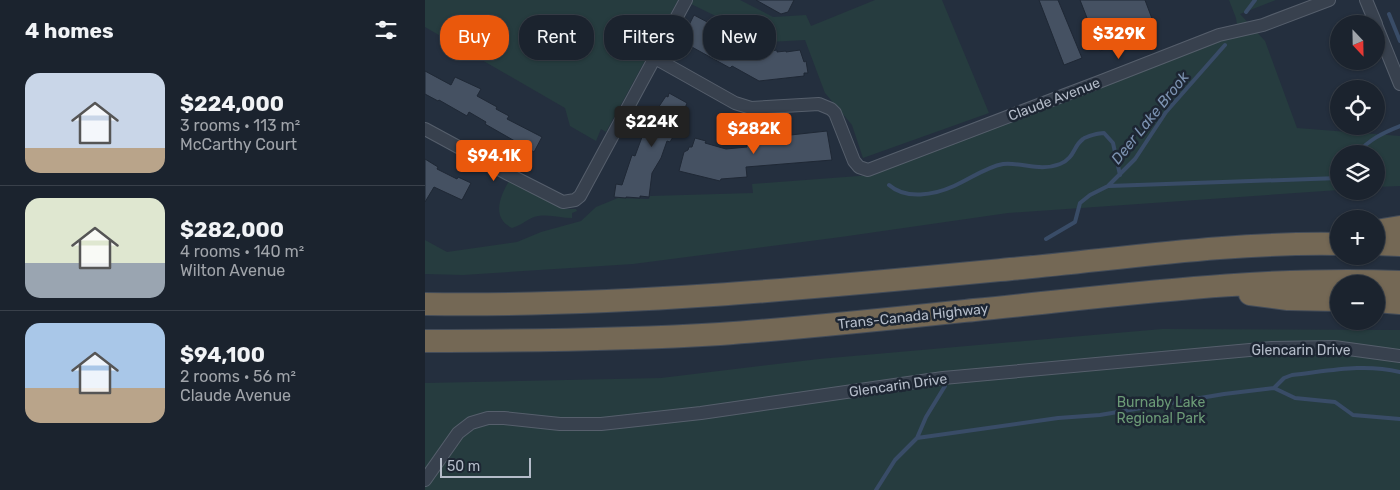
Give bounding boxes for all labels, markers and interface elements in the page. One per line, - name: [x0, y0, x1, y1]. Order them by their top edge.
- chip: Buy: [440, 15, 509, 60]
- chip: Rent: [519, 15, 594, 60]
- chip: Filters: [604, 15, 693, 60]
- chip: New: [703, 15, 776, 60]
- north arrow: [1330, 15, 1385, 70]
- map controls: [1330, 15, 1385, 330]
- icon: filters: [372, 16, 400, 44]
- text: 4 homes: [25, 18, 114, 43]
- pin: $329K: [1084, 18, 1154, 60]
- text: $329K: [1093, 24, 1145, 43]
- water label: Deer Lake Brook: [1107, 68, 1193, 168]
- street label: Claude Avenue: [1006, 74, 1103, 125]
- button: locate: [1330, 80, 1385, 135]
- text: $224,000: [180, 91, 284, 116]
- icon: home: [65, 93, 125, 153]
- pin: $224K: [617, 106, 687, 148]
- text: $224K: [626, 112, 678, 131]
- pin: $282K: [719, 112, 789, 155]
- text: 3 rooms · 113 m²: [180, 116, 300, 135]
- text: $282K: [728, 119, 780, 138]
- text: McCarthy Court: [180, 135, 297, 154]
- pin: $94.1K: [453, 140, 535, 182]
- button: layers: [1330, 145, 1385, 200]
- text: $94.1K: [467, 146, 521, 165]
- button: +: [1330, 210, 1385, 265]
- text: $282,000: [180, 217, 284, 242]
- icon: home: [65, 218, 125, 278]
- text: 4 rooms · 140 m²: [180, 242, 304, 261]
- text: Wilton Avenue: [180, 261, 285, 280]
- button: −: [1330, 275, 1385, 330]
- street label: Trans-Canada Highway: [837, 300, 989, 333]
- text: $94,100: [180, 342, 265, 367]
- street label: Glencarin Drive: [1251, 342, 1351, 359]
- icon: home: [65, 343, 125, 403]
- text: 2 rooms · 56 m²: [180, 367, 296, 386]
- street label: Glencarin Drive: [848, 370, 948, 401]
- text: Claude Avenue: [180, 386, 291, 405]
- park label: Burnaby Lake Regional Park: [1117, 394, 1206, 427]
- scale bar: [440, 455, 531, 478]
- text: 50 m: [447, 458, 480, 475]

